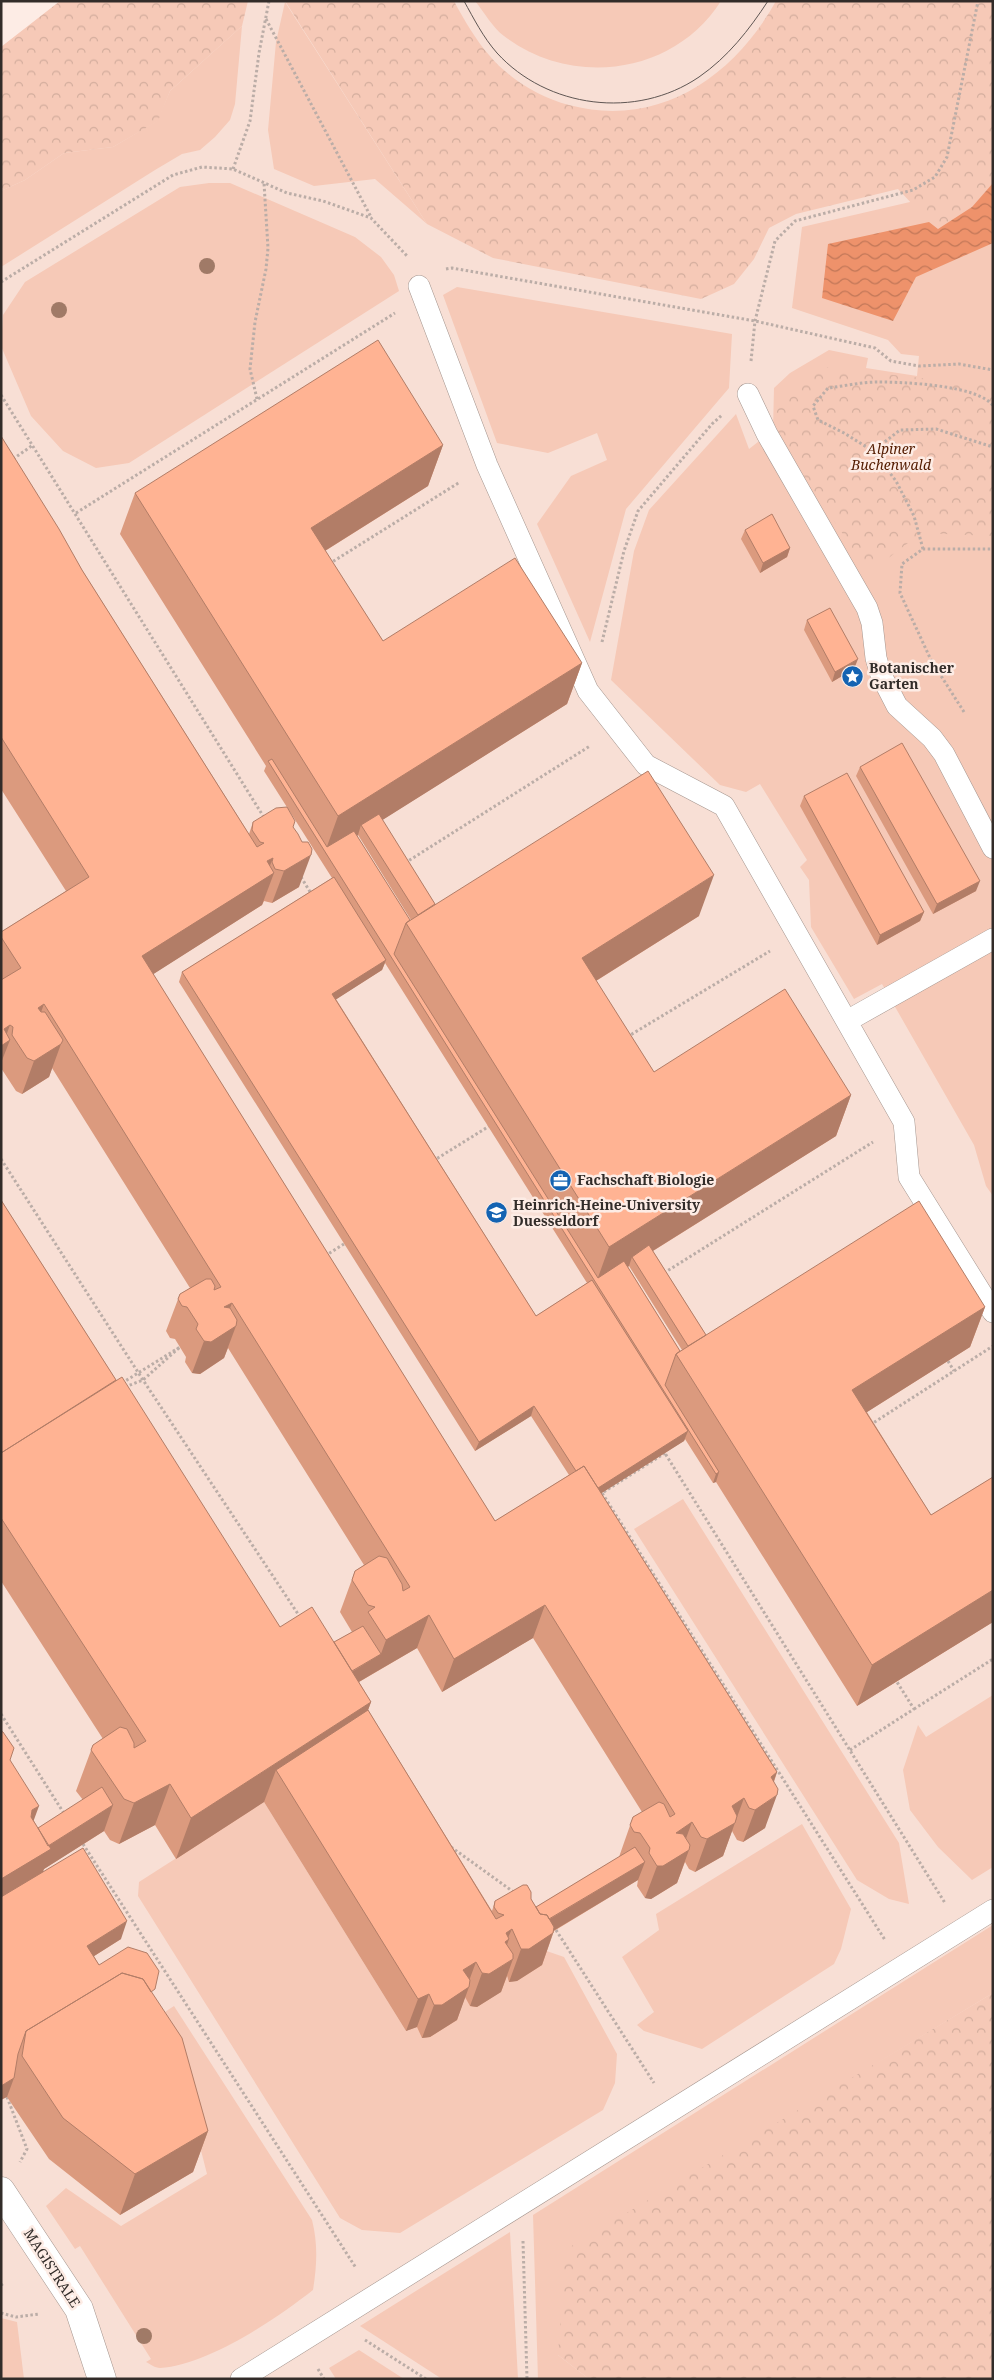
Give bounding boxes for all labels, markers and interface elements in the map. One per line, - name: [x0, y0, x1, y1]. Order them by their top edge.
- park label: Alpiner Buchenwald: [850, 439, 932, 474]
- place label: Botanischer Garten: [869, 658, 955, 693]
- place icon: Botanischer Garten: [841, 664, 865, 688]
- office icon: Fachschaft Biologie: [549, 1168, 573, 1192]
- place label: Fachschaft Biologie: [577, 1170, 714, 1189]
- place label: Heinrich-Heine-University Duesseldorf: [513, 1195, 701, 1230]
- school or university icon: Heinrich-Heine-University Duesseldorf: [485, 1201, 509, 1225]
- street label: MAGISTRALE: [20, 2225, 85, 2311]

